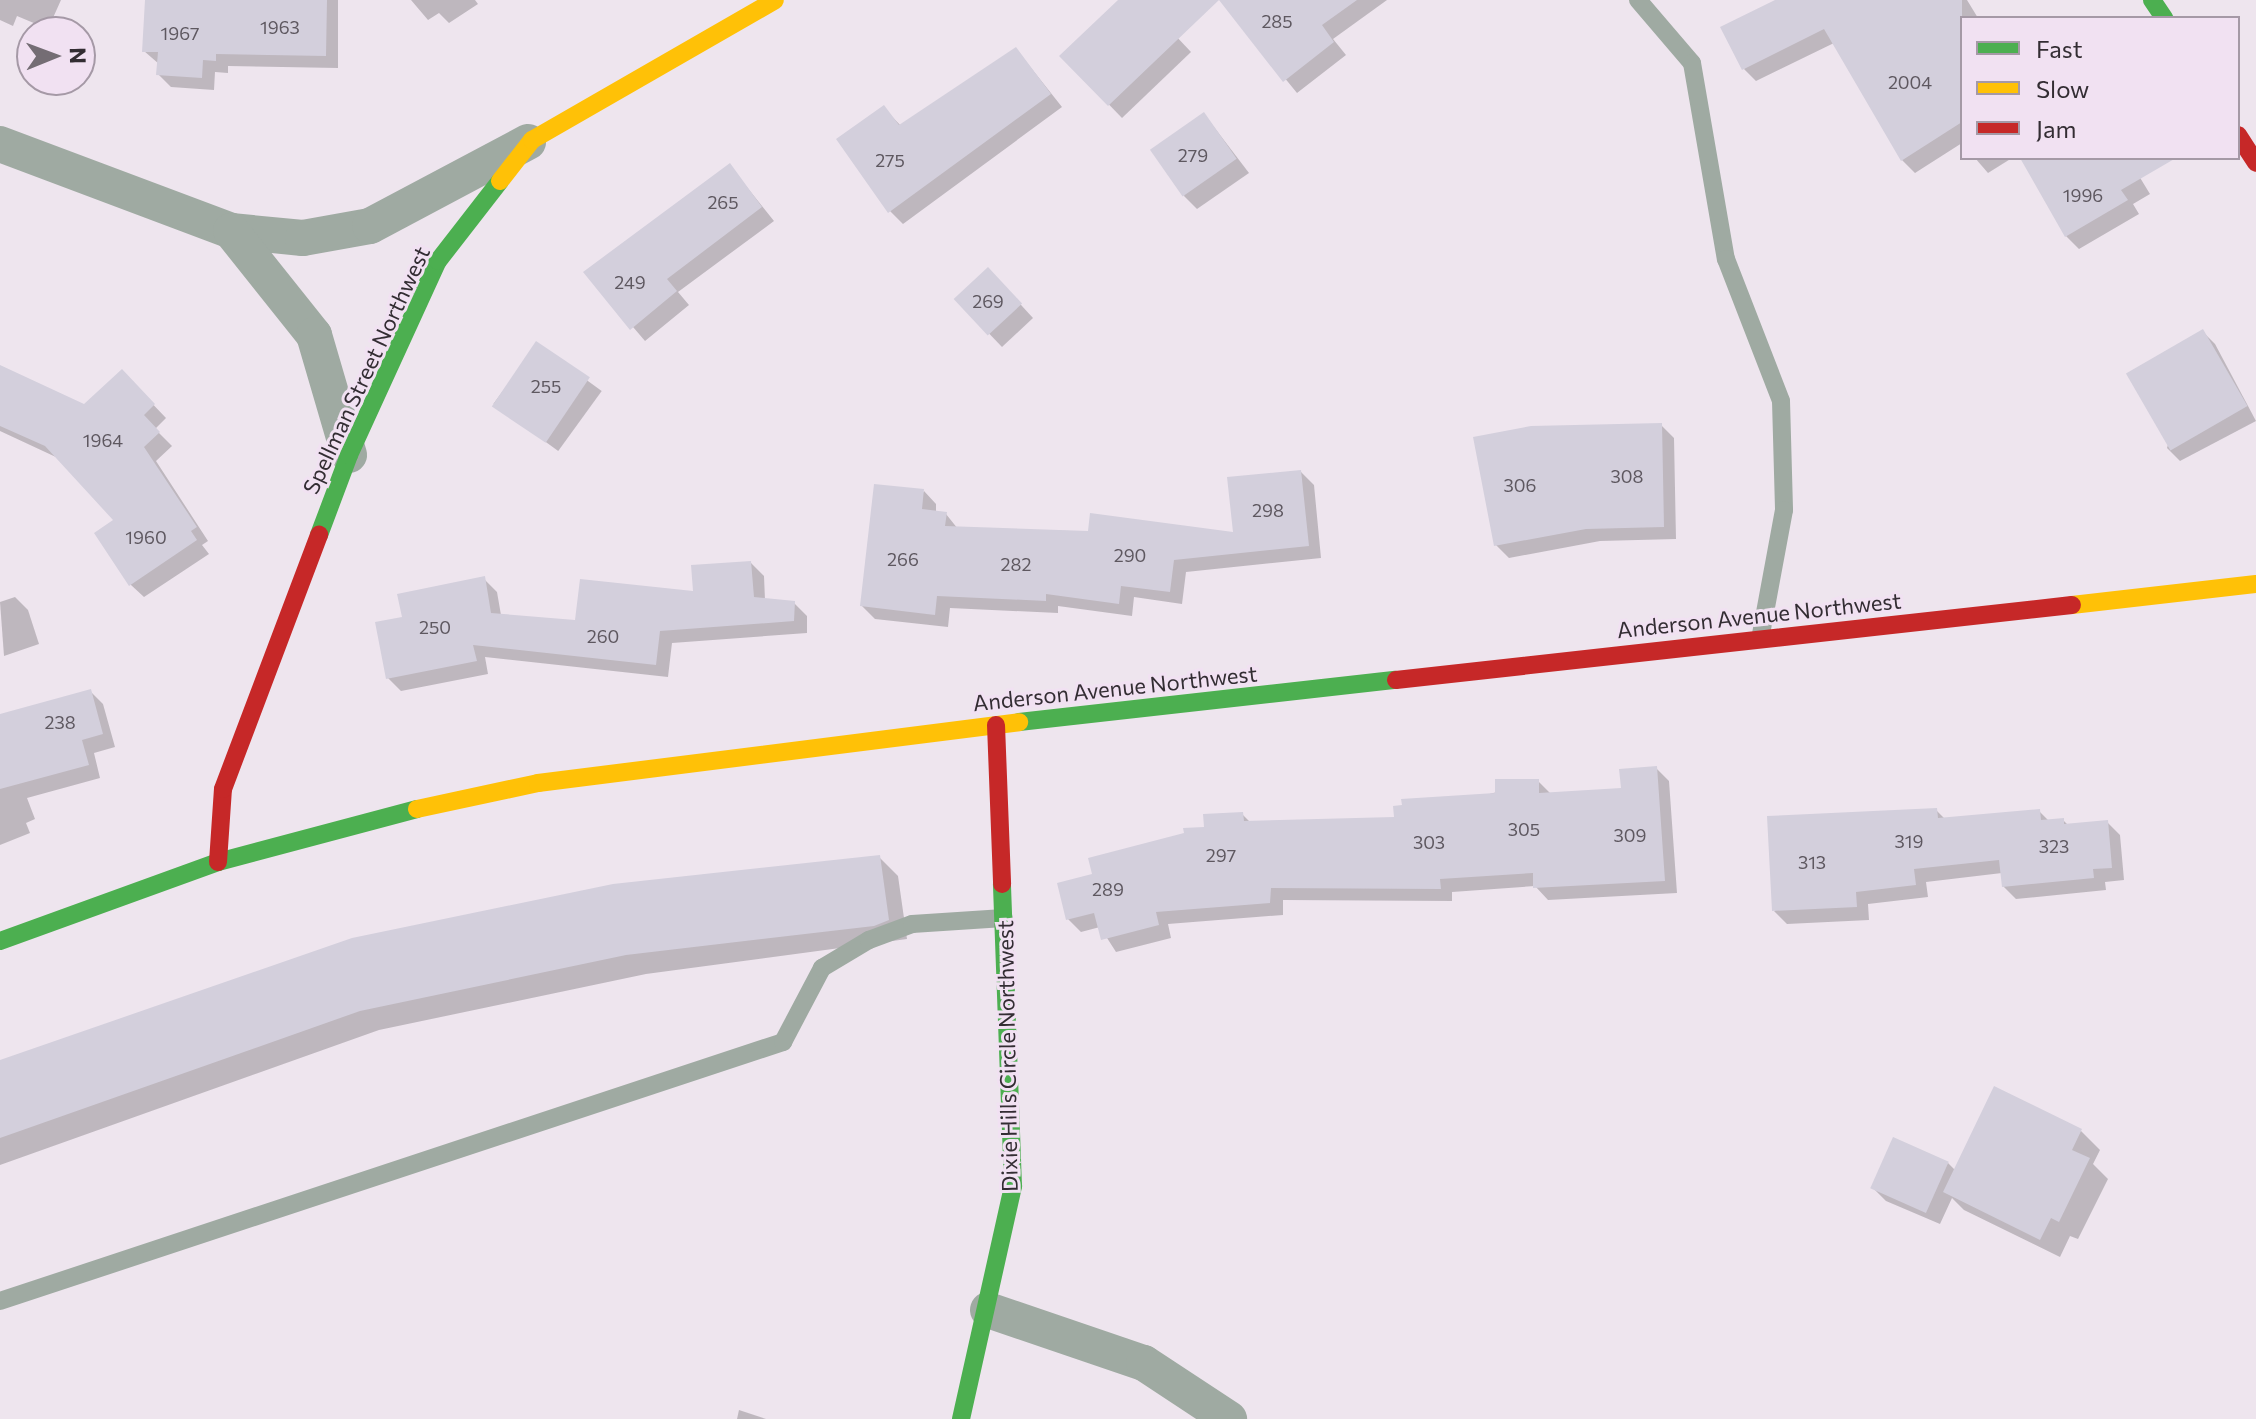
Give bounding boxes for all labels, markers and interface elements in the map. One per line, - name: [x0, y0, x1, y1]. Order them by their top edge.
- house number: 285: [1261, 10, 1293, 32]
- north arrow: [16, 16, 96, 96]
- house number: 1963: [260, 16, 300, 38]
- legend: [1960, 16, 2240, 160]
- house number: 1967: [161, 22, 199, 44]
- text: Fast: [2036, 34, 2083, 63]
- text: N: [65, 47, 92, 64]
- house number: 2004: [1888, 71, 1932, 93]
- text: Slow: [2036, 74, 2089, 103]
- text: Jam: [2036, 114, 2076, 143]
- house number: 279: [1178, 144, 1208, 166]
- house number: 275: [875, 149, 905, 171]
- house number: 1996: [2063, 184, 2103, 206]
- house number: 265: [707, 191, 739, 213]
- street label: Spellman Street Northwest: [297, 242, 435, 498]
- house number: 249: [614, 271, 646, 293]
- house number: 269: [972, 290, 1004, 312]
- house number: 255: [531, 375, 561, 397]
- house number: 1964: [83, 429, 123, 451]
- house number: 308: [1611, 465, 1643, 487]
- house number: 306: [1504, 474, 1536, 496]
- house number: 298: [1252, 499, 1284, 521]
- house number: 1960: [125, 526, 167, 548]
- house number: 290: [1114, 544, 1146, 566]
- house number: 266: [887, 548, 919, 570]
- house number: 282: [1001, 553, 1031, 575]
- street label: Anderson Avenue Northwest: [1616, 587, 1902, 643]
- house number: 250: [419, 616, 451, 638]
- house number: 260: [587, 625, 619, 647]
- street label: Anderson Avenue Northwest: [972, 660, 1258, 716]
- house number: 238: [44, 711, 76, 733]
- house number: 305: [1508, 818, 1540, 840]
- house number: 309: [1614, 824, 1646, 846]
- house number: 319: [1895, 830, 1923, 852]
- house number: 303: [1413, 831, 1445, 853]
- house number: 323: [2039, 835, 2069, 857]
- house number: 297: [1206, 844, 1236, 866]
- house number: 313: [1798, 851, 1826, 873]
- house number: 289: [1092, 878, 1124, 900]
- street label: Dixie Hills Circle Northwest: [991, 920, 1023, 1192]

